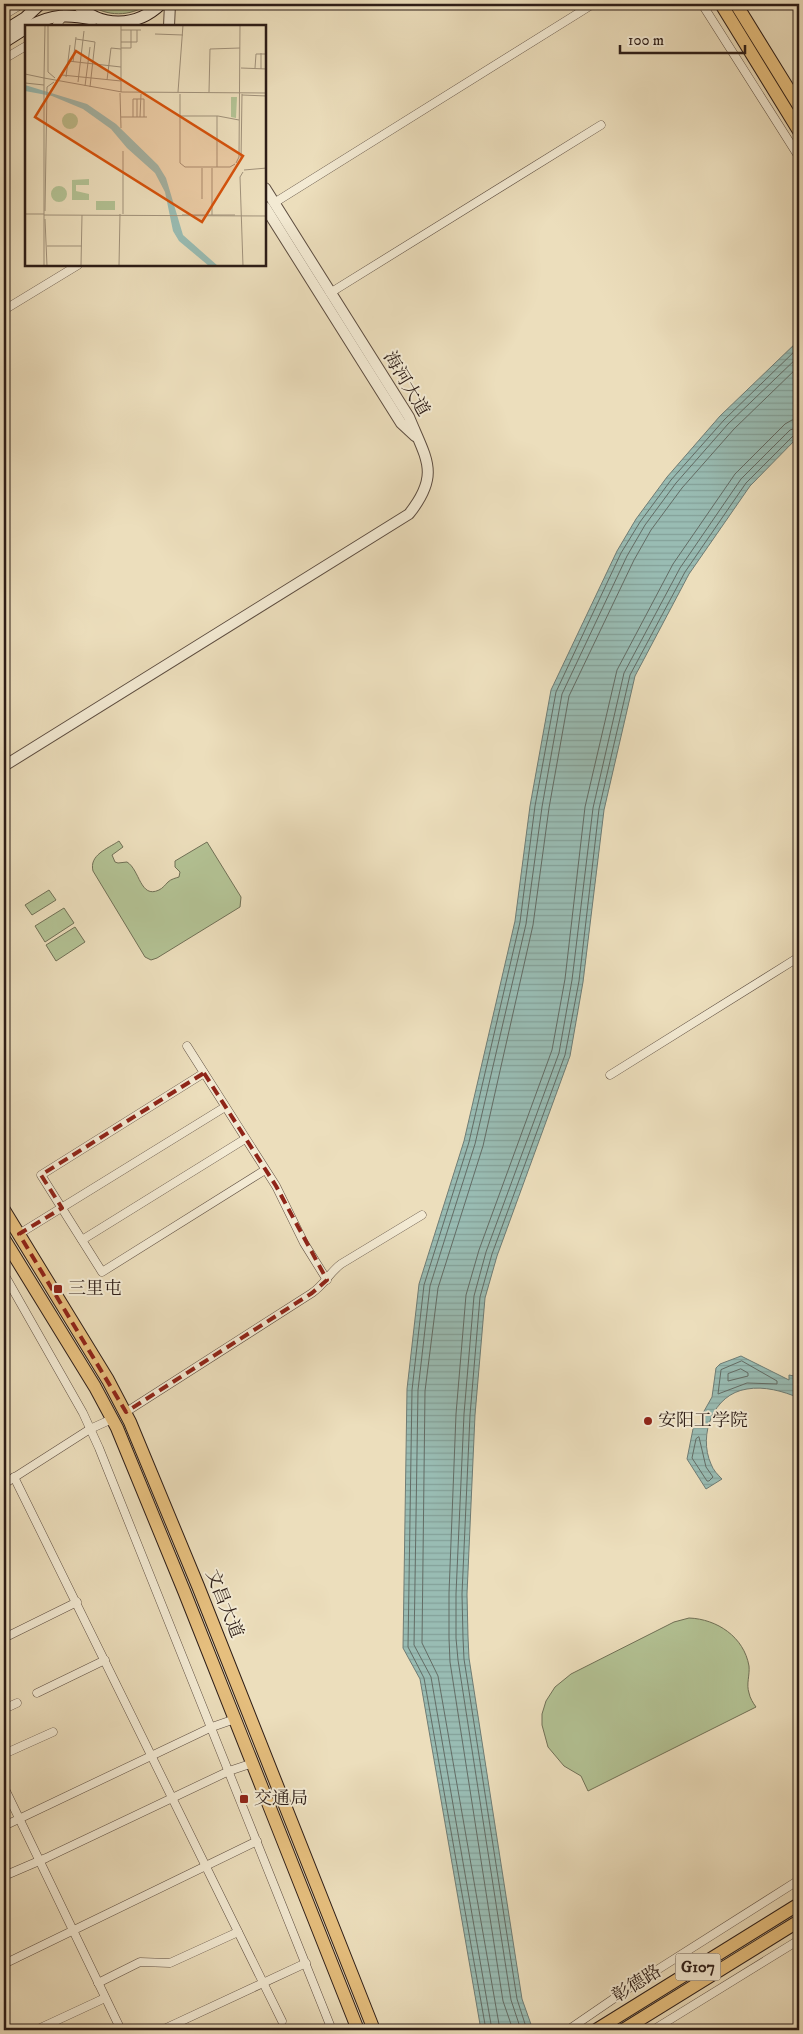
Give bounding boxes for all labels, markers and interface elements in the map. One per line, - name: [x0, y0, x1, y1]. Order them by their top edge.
- scale bar: [620, 22, 746, 54]
- inset map: [25, 25, 266, 266]
- text: 100 m: [628, 31, 664, 50]
- street label: 海河大道: [378, 347, 434, 421]
- place label: 三里屯: [68, 1278, 122, 1300]
- marker: 三里屯: [52, 1283, 64, 1295]
- place label: 安阳工学院: [658, 1410, 748, 1432]
- marker: 安阳工学院: [642, 1415, 654, 1427]
- street label: 文昌大道: [200, 1567, 248, 1641]
- place label: 交通局: [254, 1788, 308, 1810]
- marker: 交通局: [238, 1793, 250, 1805]
- road number: G107: [676, 1954, 720, 1980]
- street label: 彰德路: [608, 1960, 666, 2008]

